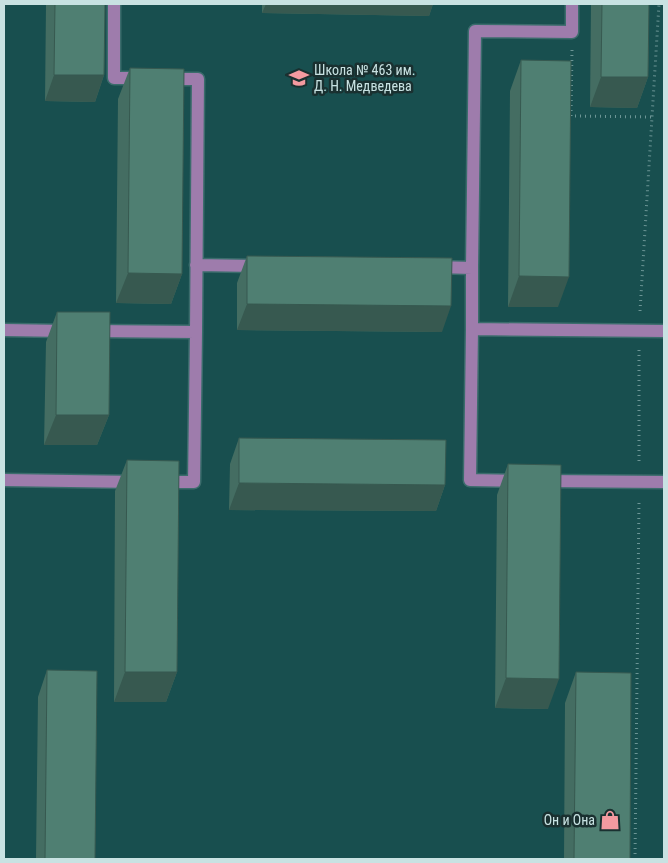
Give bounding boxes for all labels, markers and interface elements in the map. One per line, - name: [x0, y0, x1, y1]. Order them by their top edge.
- place label: Школа № 463 им. Д. Н. Медведева: [314, 62, 415, 94]
- school or university icon: Школа № 463 им. Д. Н. Медведева: [288, 67, 310, 89]
- shop icon: Он и Она: [599, 809, 621, 831]
- place label: Он и Она: [544, 812, 595, 828]

